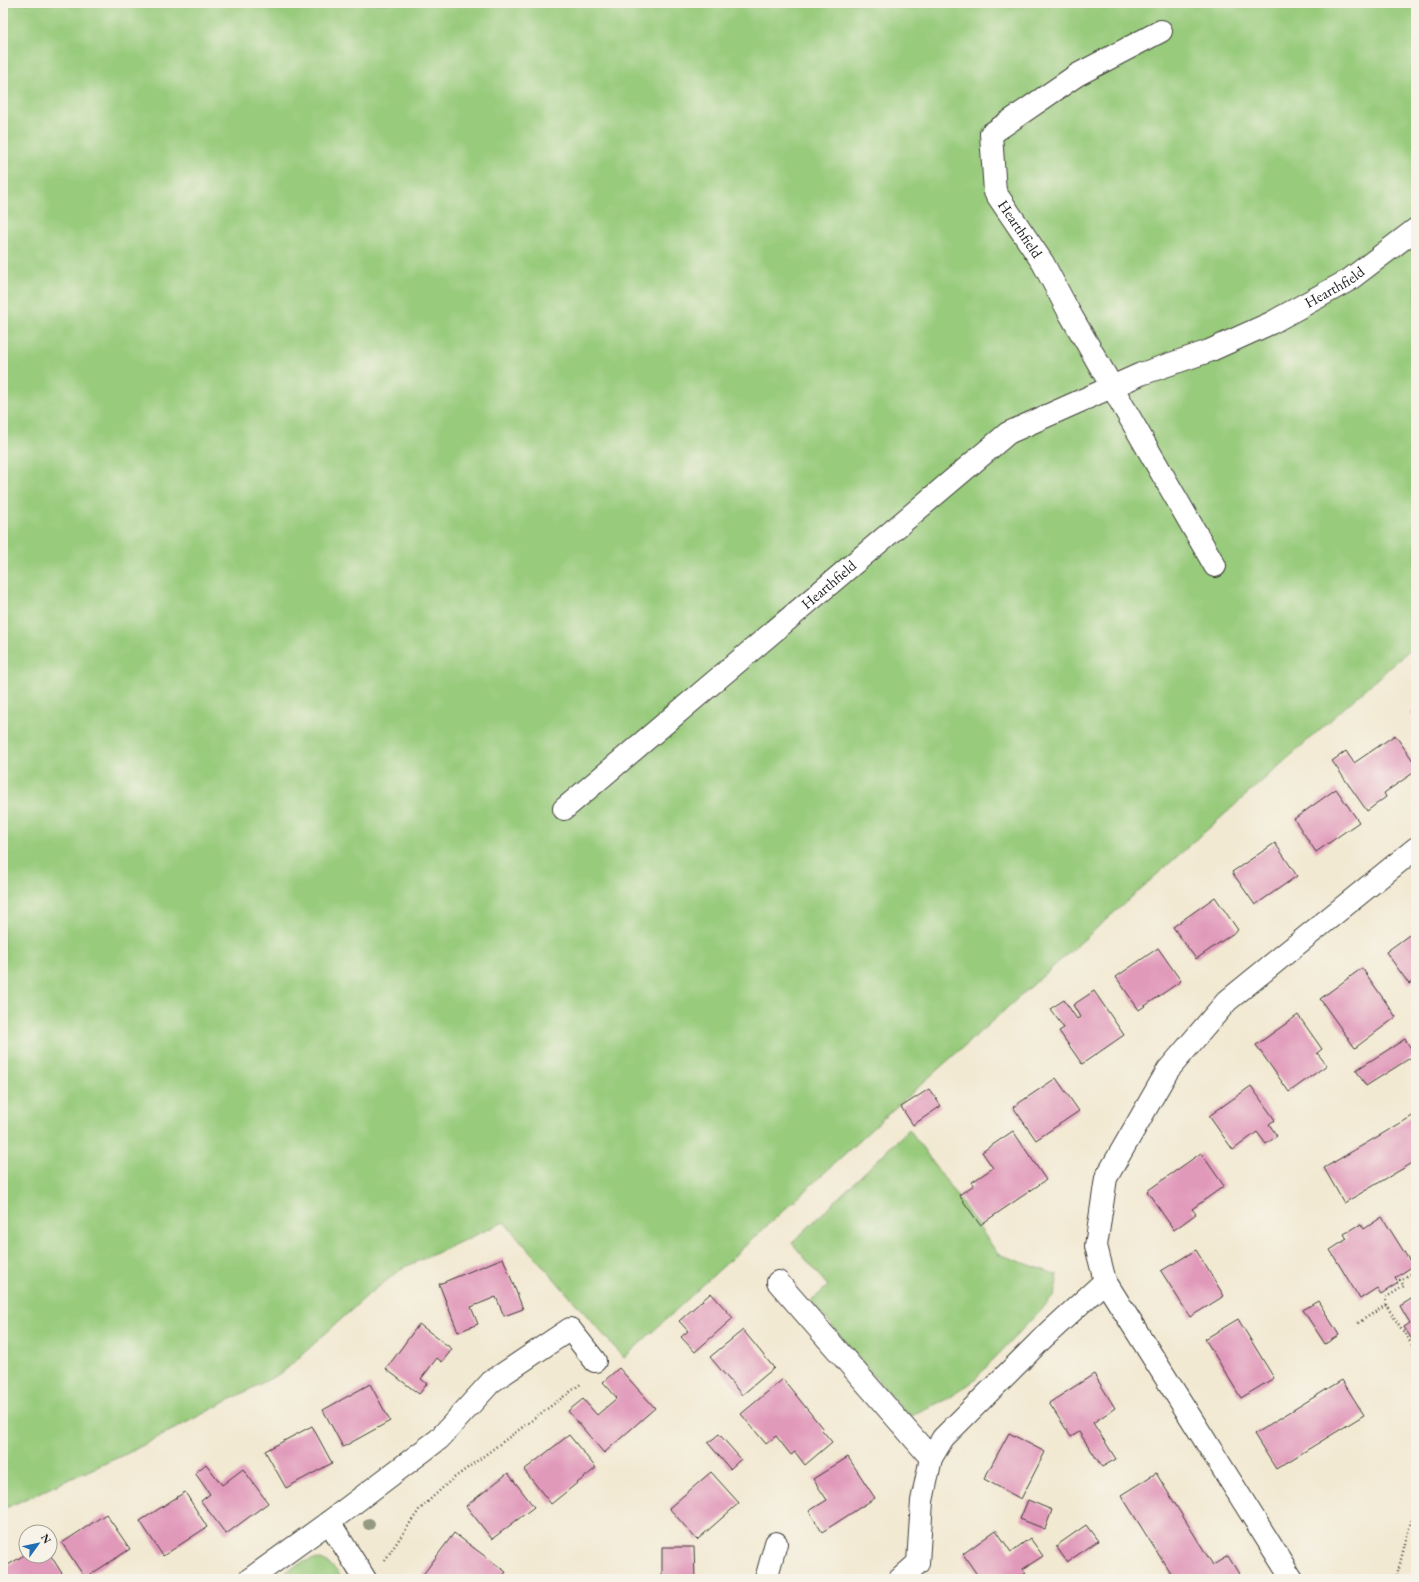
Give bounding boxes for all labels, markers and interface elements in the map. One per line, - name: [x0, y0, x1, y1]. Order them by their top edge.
- street label: Hearthfield: [994, 196, 1047, 262]
- street label: Hearthfield: [1301, 262, 1368, 312]
- street label: Hearthfield: [797, 555, 860, 613]
- north arrow: [18, 1524, 58, 1564]
- text: N: [38, 1531, 55, 1546]

